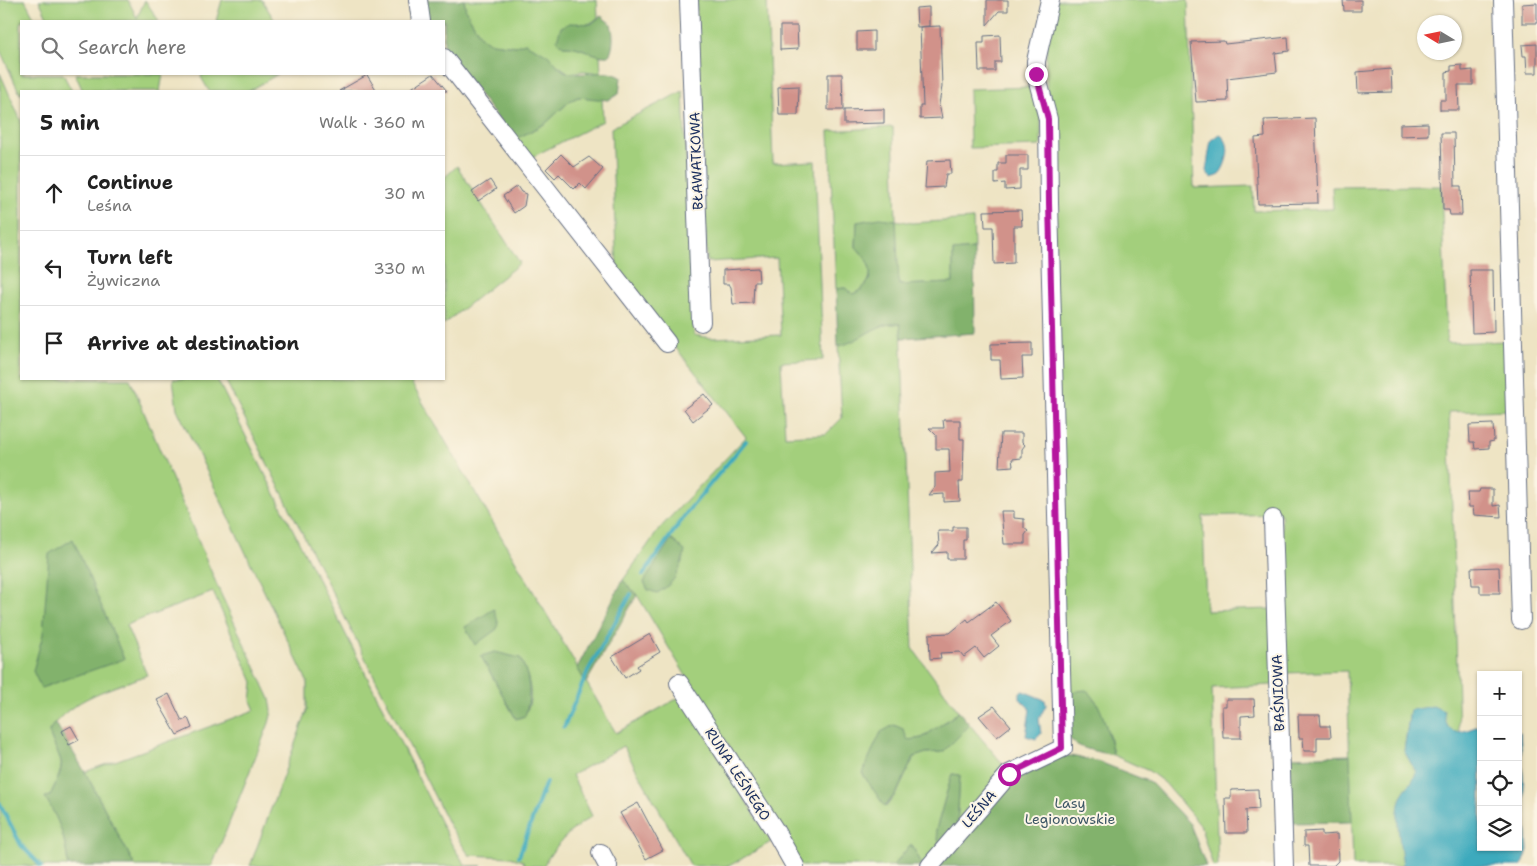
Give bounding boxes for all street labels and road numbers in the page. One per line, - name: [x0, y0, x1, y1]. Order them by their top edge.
- street label: BŁAWATKOWA: [685, 112, 707, 210]
- street label: BAŚNIOWA: [1268, 654, 1288, 732]
- street label: RUNA LEŚNEGO: [701, 724, 775, 824]
- street label: LEŚNA: [958, 786, 1000, 832]

